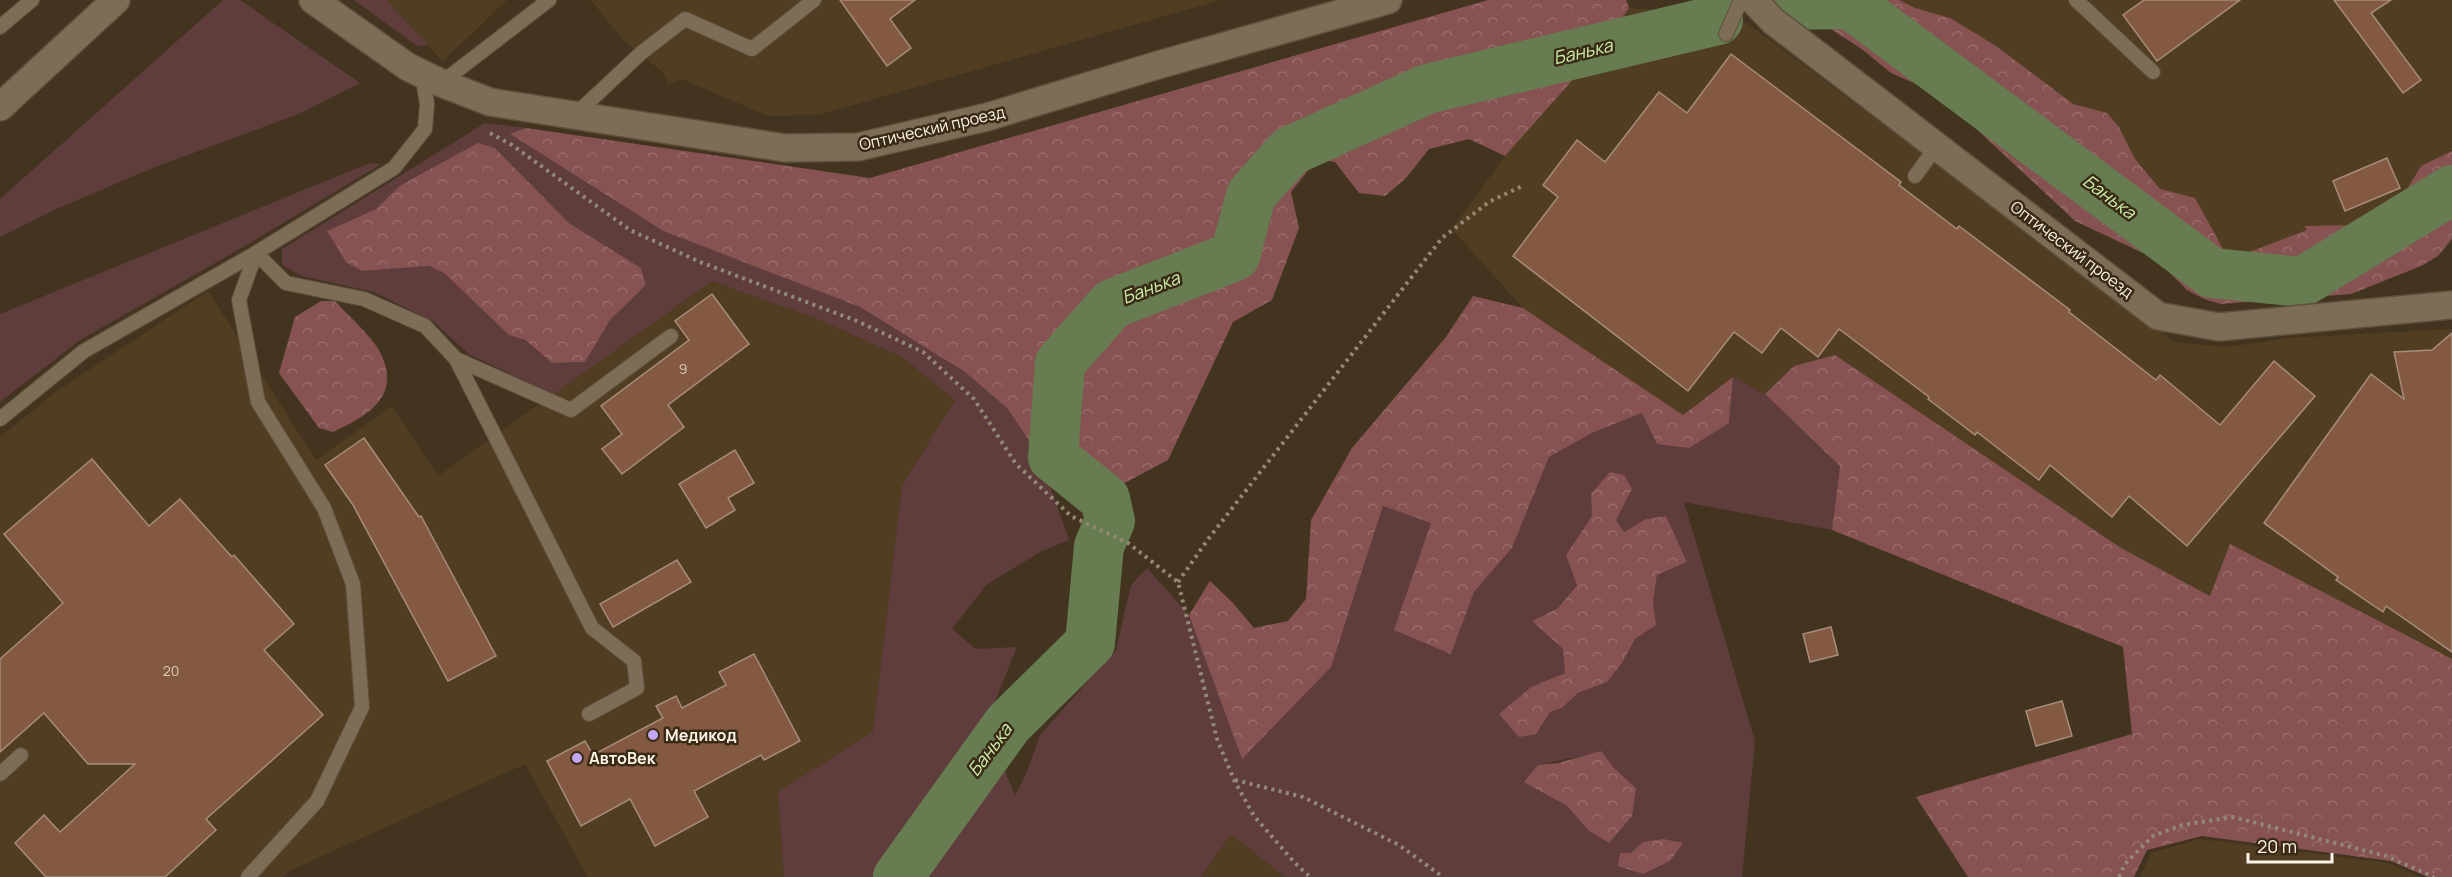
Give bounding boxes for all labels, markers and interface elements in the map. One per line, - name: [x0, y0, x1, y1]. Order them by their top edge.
- water label: Банька: [1551, 32, 1616, 69]
- street label: Оптический проезд: [857, 100, 1007, 155]
- water label: Банька: [2078, 169, 2142, 224]
- street label: Оптический проезд: [2006, 195, 2138, 303]
- water label: Банька: [1118, 265, 1184, 309]
- house number: 9: [679, 359, 687, 378]
- house number: 20: [163, 661, 179, 680]
- water label: Банька: [962, 717, 1017, 781]
- place label: Медикод: [665, 724, 737, 746]
- marker: Медикод: [646, 728, 660, 742]
- place label: АвтоВек: [589, 747, 656, 769]
- marker: АвтоВек: [570, 751, 584, 765]
- scale bar: [2248, 826, 2332, 864]
- text: 20 m: [2257, 834, 2297, 858]

